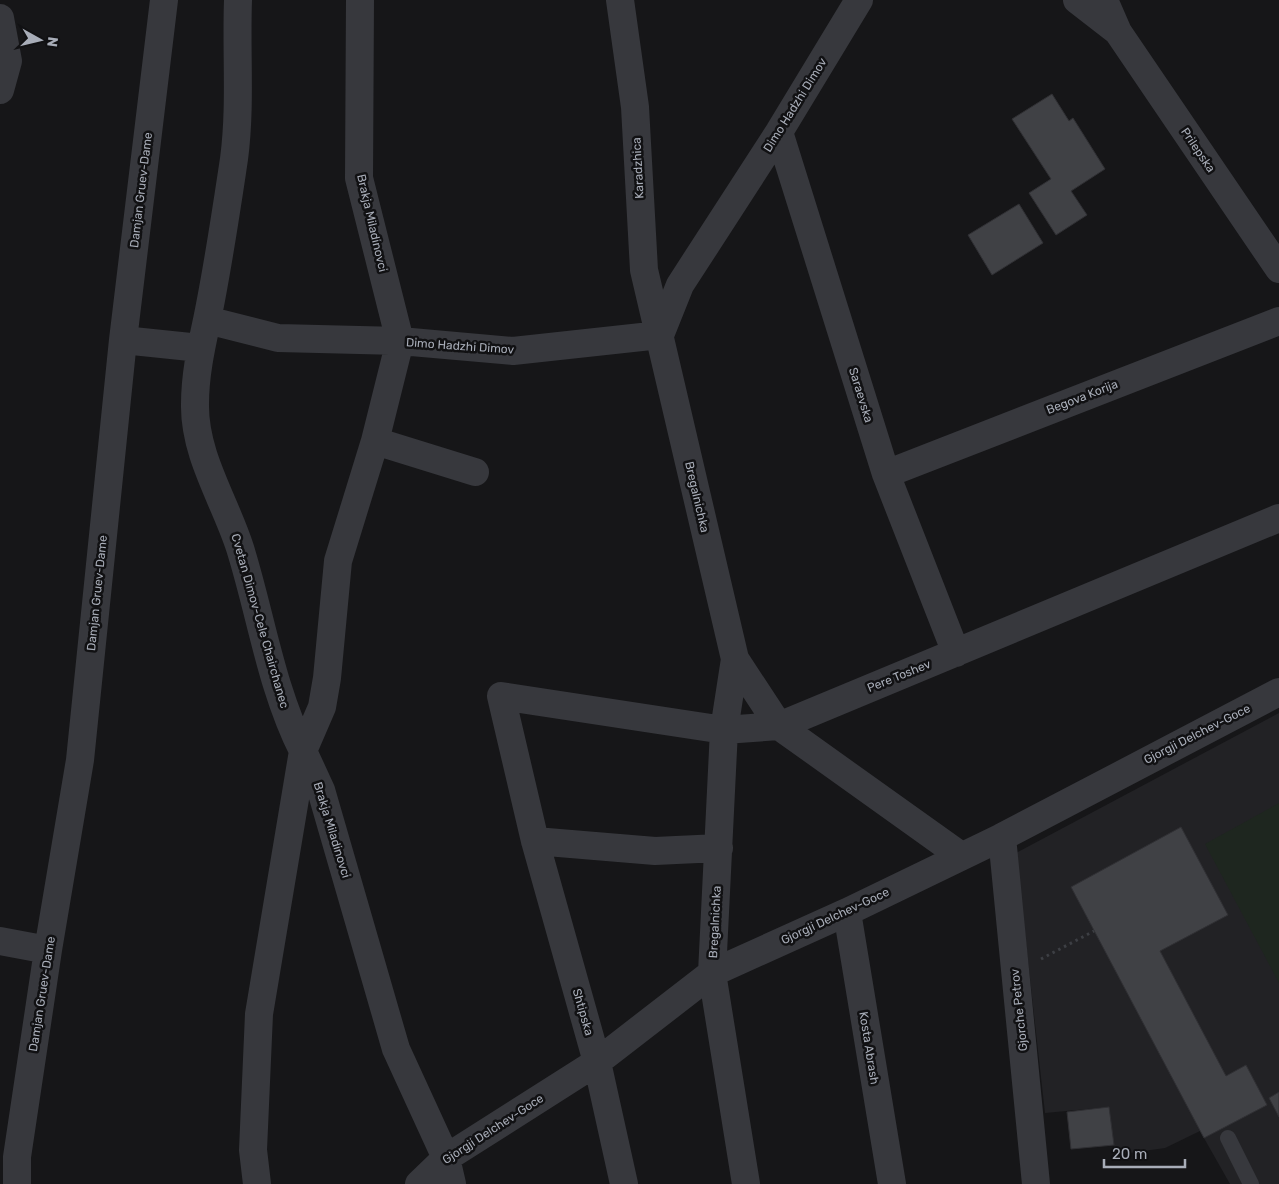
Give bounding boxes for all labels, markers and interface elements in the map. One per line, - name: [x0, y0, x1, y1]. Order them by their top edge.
- north arrow: [15, 15, 65, 65]
- text: N: [43, 36, 61, 48]
- street label: Dimo Hadzhi Dimov: [760, 55, 830, 155]
- street label: Prilepska: [1178, 125, 1218, 175]
- street label: Damjan Gruev-Dame: [127, 131, 155, 249]
- street label: Karadzhica: [629, 137, 647, 199]
- street label: Brakja Miladinovci: [354, 173, 390, 273]
- street label: Dimo Hadzhi Dimov: [405, 335, 515, 357]
- street label: Saraevska: [846, 366, 876, 424]
- street label: Begova Korija: [1044, 377, 1120, 417]
- street label: Bregalnichka: [682, 460, 712, 534]
- street label: Cvetan Dimov-Cele Chairchanec: [228, 532, 292, 710]
- street label: Damjan Gruev-Dame: [84, 534, 110, 652]
- street label: Pere Toshev: [865, 657, 933, 695]
- street label: Gjorgji Delchev-Goce: [1141, 701, 1253, 767]
- street label: Brakja Miladinovci: [311, 780, 353, 880]
- street label: Bregalnichka: [706, 885, 724, 959]
- street label: Gjorgji Delchev-Goce: [779, 885, 891, 947]
- street label: Damjan Gruev-Dame: [26, 935, 58, 1053]
- street label: Gjorche Petrov: [1008, 968, 1030, 1052]
- street label: Shtipska: [570, 987, 596, 1037]
- street label: Kosta Abrash: [856, 1011, 882, 1085]
- street label: Gjorgji Delchev-Goce: [440, 1091, 546, 1167]
- scale bar: [1104, 1136, 1185, 1168]
- text: 20 m: [1112, 1145, 1147, 1163]

